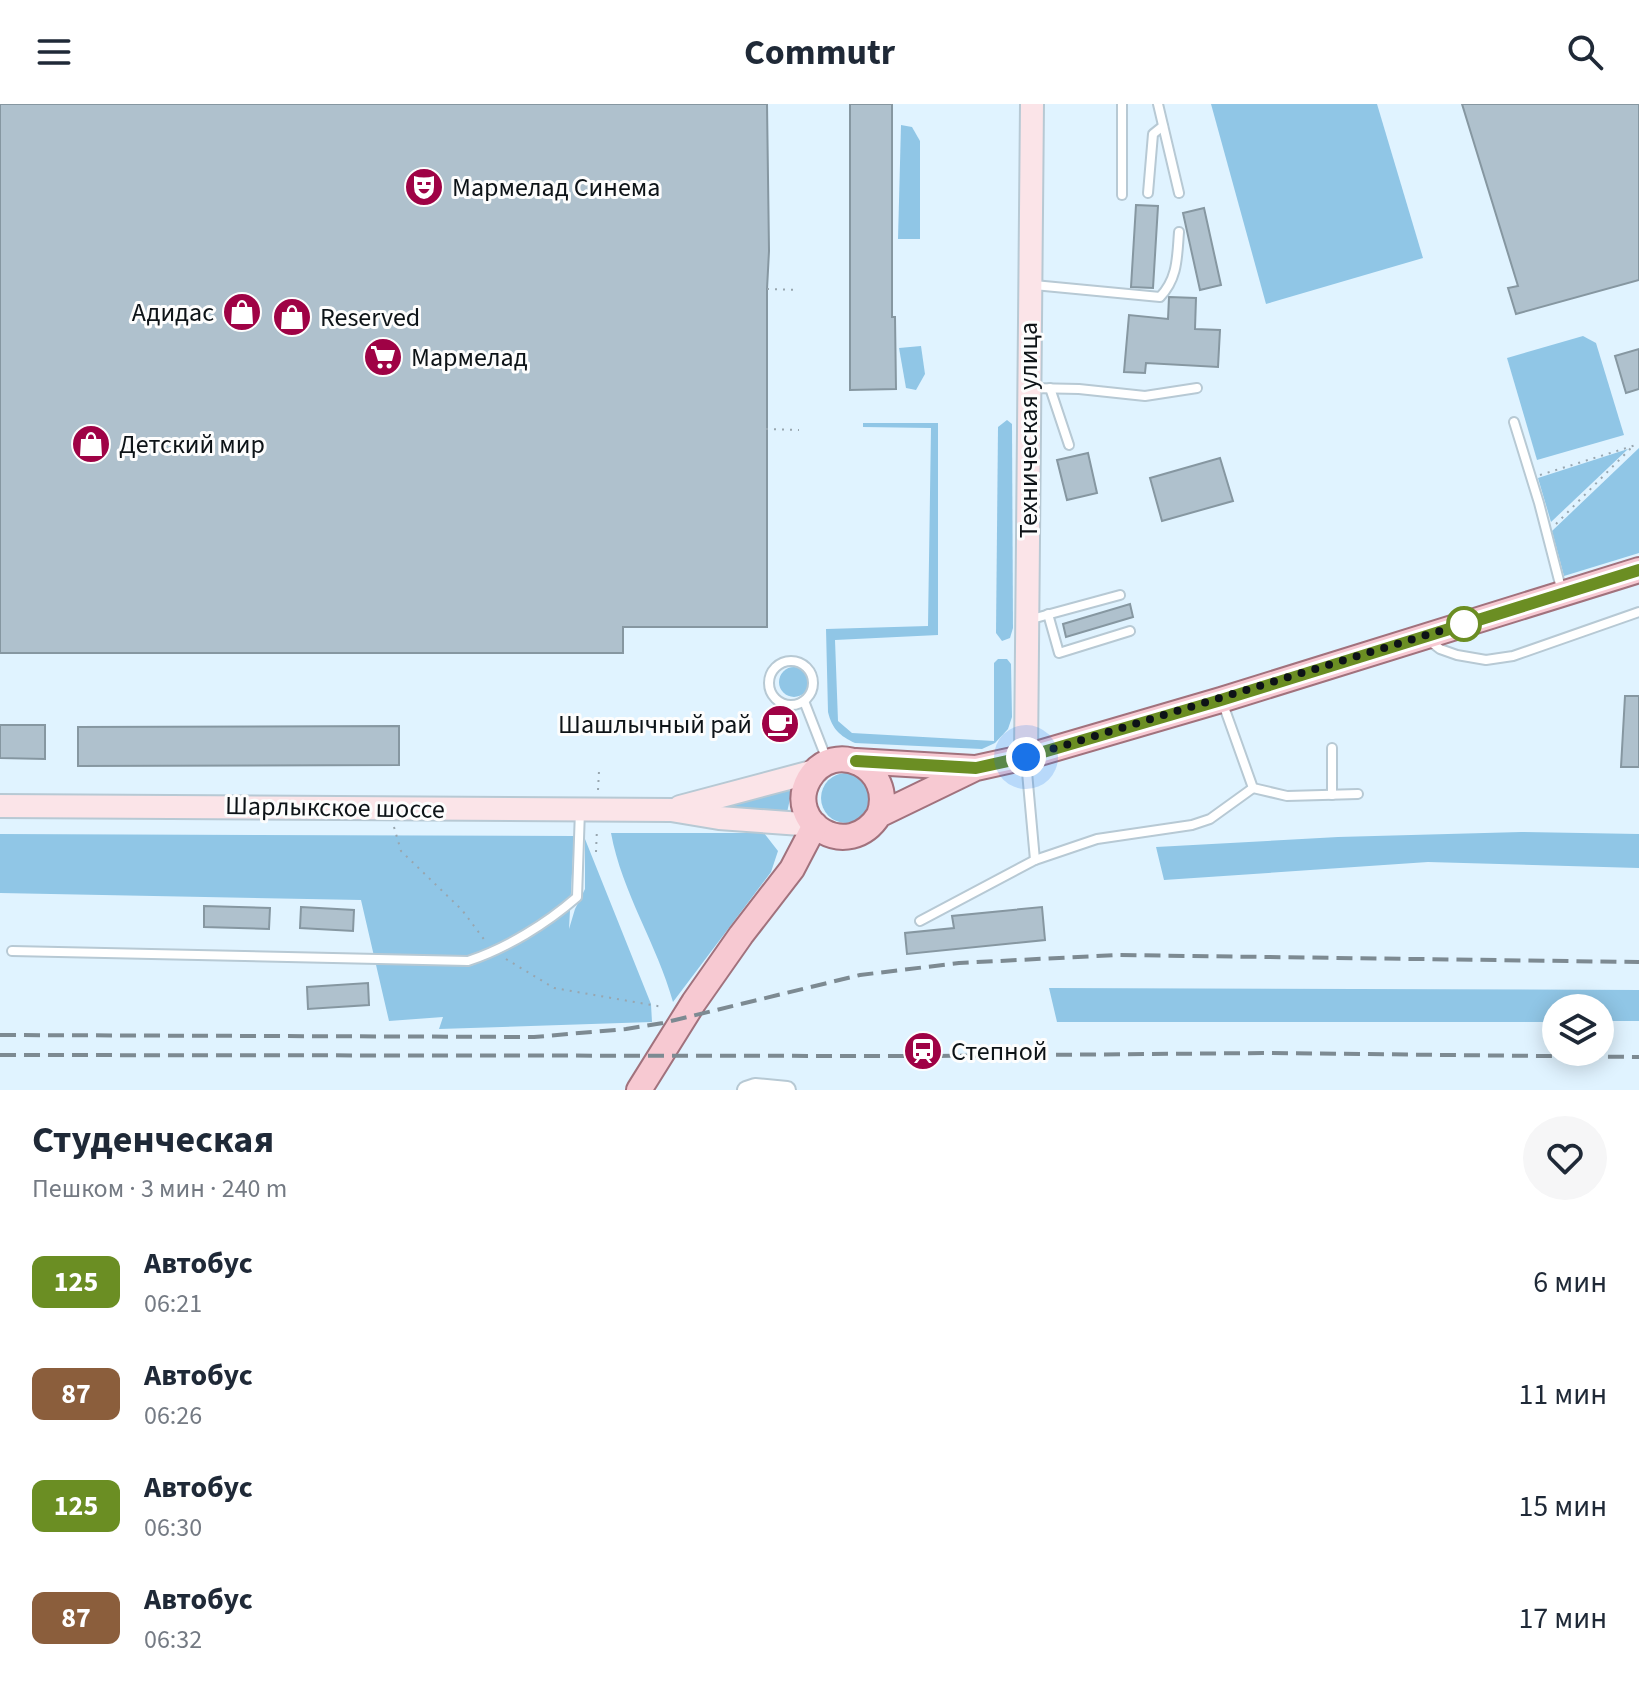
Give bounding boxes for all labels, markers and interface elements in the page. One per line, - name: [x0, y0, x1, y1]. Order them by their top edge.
- text: Commutr: [744, 27, 895, 78]
- icon: menu: [32, 30, 76, 74]
- icon: search: [1563, 30, 1607, 74]
- theatre icon: Мармелад Синема: [403, 166, 445, 208]
- place label: Мармелад Синема: [452, 169, 660, 206]
- shop icon: Адидас: [221, 291, 263, 333]
- place label: Адидас: [132, 294, 214, 331]
- shop icon: Reserved: [271, 296, 313, 338]
- place label: Reserved: [320, 299, 420, 336]
- street label: Техническая улица: [1010, 322, 1047, 538]
- supermarket icon: Мармелад: [362, 336, 404, 378]
- place label: Мармелад: [411, 339, 528, 376]
- shop icon: Детский мир: [70, 423, 112, 465]
- place label: Детский мир: [119, 426, 265, 463]
- unlabelled marker: [1447, 607, 1481, 641]
- cafe icon: Шашлычный рай: [759, 703, 801, 745]
- place label: Шашлычный рай: [558, 706, 752, 743]
- your location: [1006, 737, 1046, 777]
- street label: Шарлыкское шоссе: [225, 787, 445, 828]
- map controls: [1542, 994, 1614, 1066]
- button: layers: [1542, 994, 1614, 1066]
- station icon: Степной: [902, 1030, 944, 1072]
- place label: Степной: [951, 1033, 1047, 1070]
- text: Студенческая: [32, 1113, 274, 1167]
- button: heart: [1523, 1116, 1607, 1200]
- text: Пешком · 3 мин · 240 m: [32, 1170, 287, 1207]
- text: Автобус: [144, 1242, 253, 1285]
- text: 6 мин: [1533, 1261, 1607, 1304]
- text: 125: [54, 1262, 98, 1302]
- text: 06:21: [144, 1285, 202, 1322]
- text: Автобус: [144, 1354, 253, 1397]
- text: 11 мин: [1518, 1373, 1607, 1416]
- text: 87: [61, 1374, 91, 1414]
- text: 06:26: [144, 1397, 202, 1434]
- text: Автобус: [144, 1466, 253, 1509]
- text: 15 мин: [1518, 1485, 1607, 1528]
- text: 125: [54, 1486, 98, 1526]
- text: 06:30: [144, 1509, 202, 1546]
- text: Автобус: [144, 1578, 253, 1621]
- text: 17 мин: [1518, 1597, 1607, 1640]
- text: 87: [61, 1598, 91, 1638]
- text: 06:32: [144, 1621, 202, 1658]

